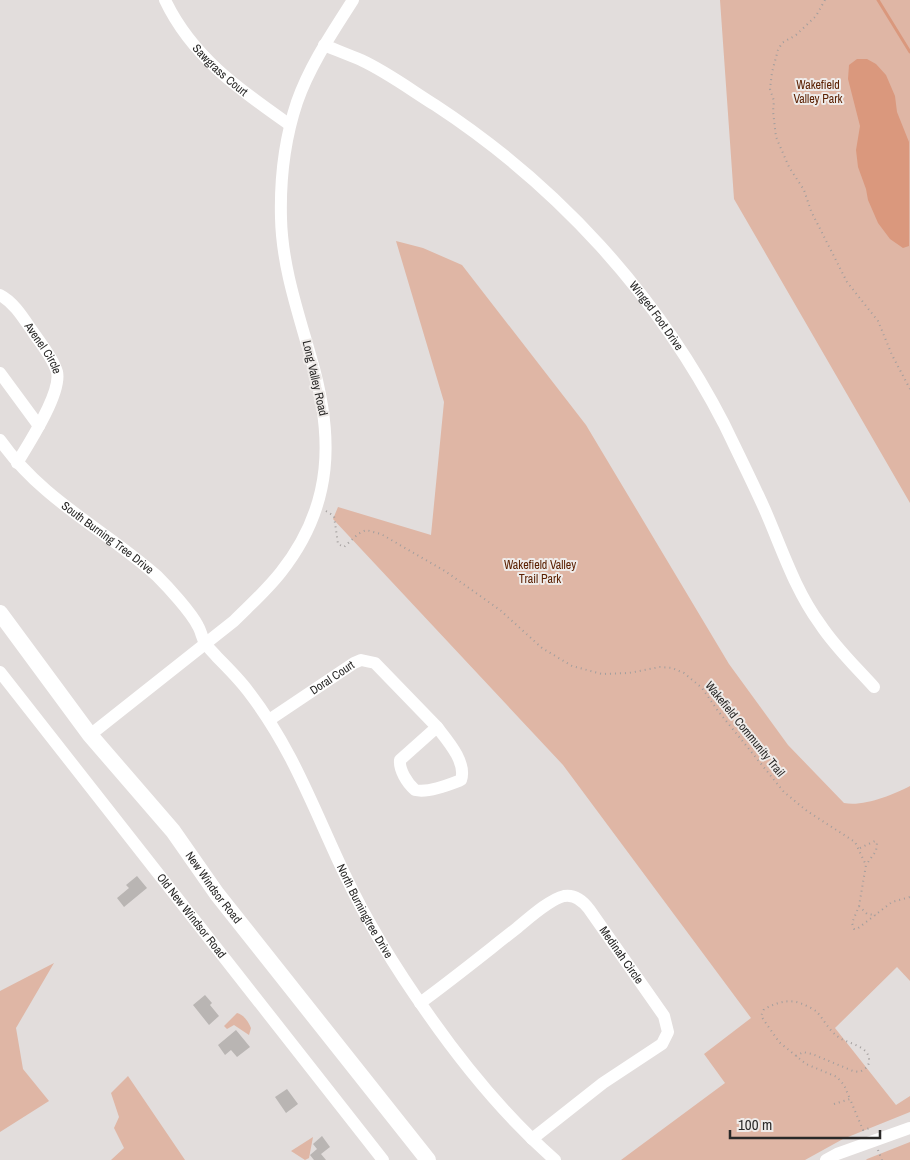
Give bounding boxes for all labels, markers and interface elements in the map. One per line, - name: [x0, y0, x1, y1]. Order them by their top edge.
- street label: Sawgrass Court: [189, 41, 251, 100]
- park label: Wakefield Valley Park: [793, 77, 843, 107]
- street label: Winged Foot Drive: [626, 278, 687, 354]
- street label: Avenel Circle: [20, 318, 65, 376]
- street label: Long Valley Road: [299, 339, 331, 417]
- street label: South Burning Tree Drive: [58, 498, 157, 578]
- park label: Wakefield Valley Trail Park: [504, 557, 576, 587]
- street label: Doral Court: [307, 657, 358, 698]
- street label: Wakefield Community Trail: [702, 678, 788, 780]
- street label: New Windsor Road: [182, 848, 245, 927]
- street label: North Burningtree Drive: [333, 861, 397, 961]
- street label: Old New Windsor Road: [153, 870, 230, 962]
- street label: Medinah Circle: [596, 923, 647, 987]
- scale bar: [730, 1108, 880, 1140]
- text: 100 m: [738, 1114, 772, 1135]

